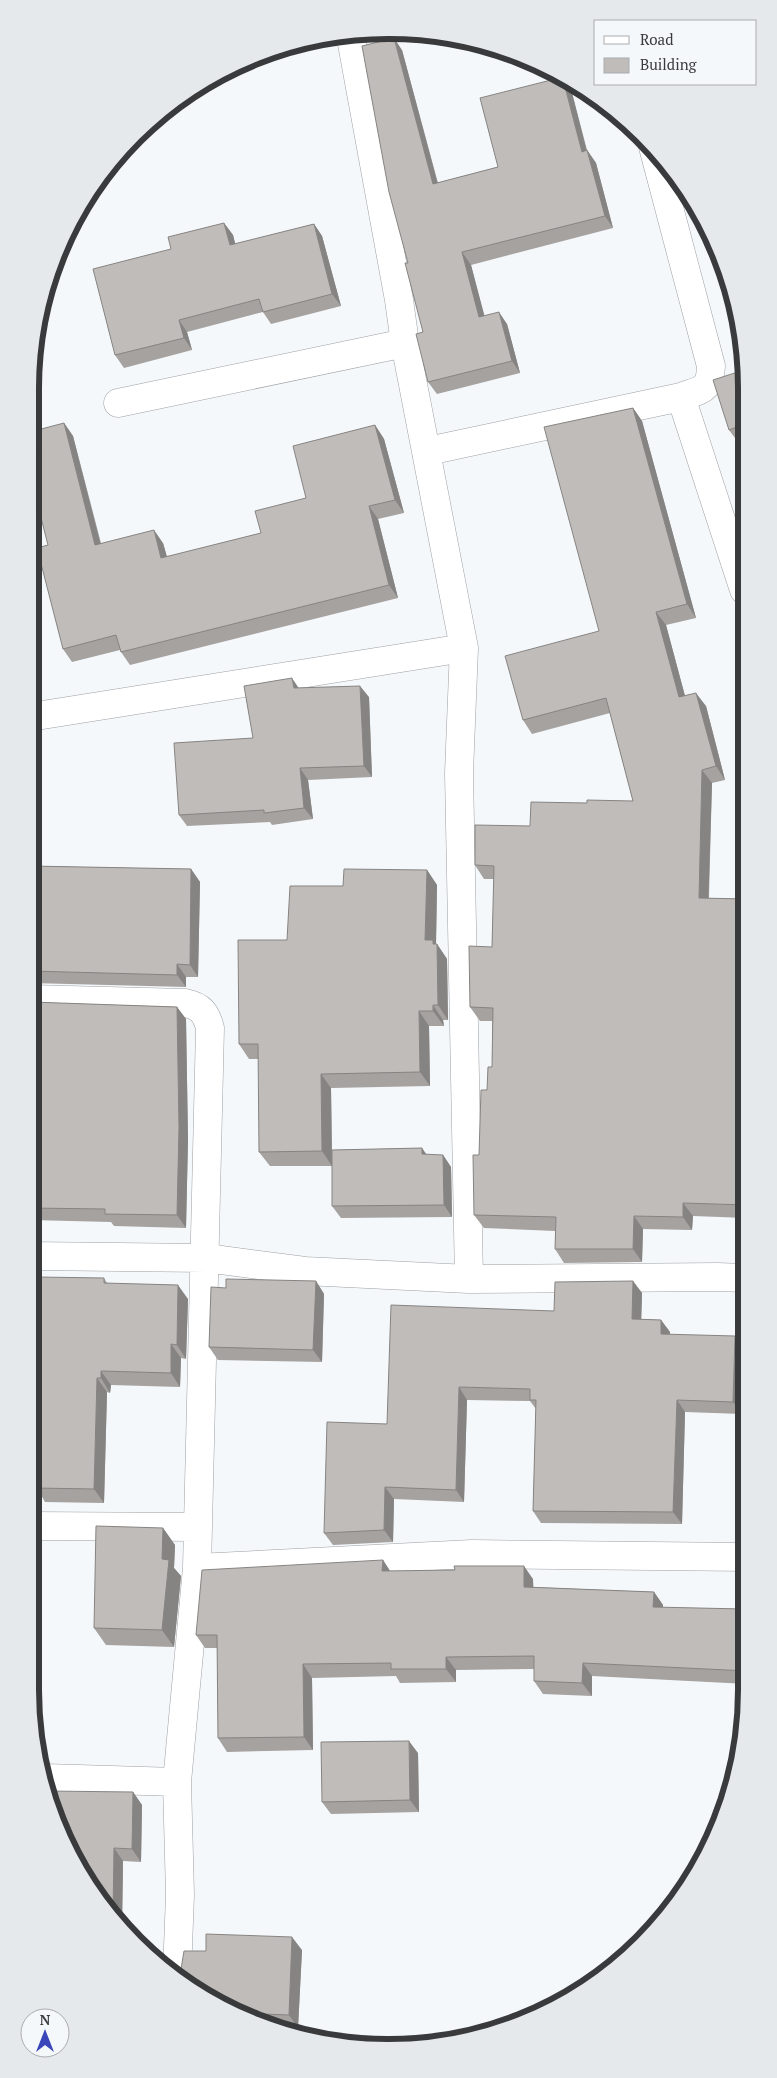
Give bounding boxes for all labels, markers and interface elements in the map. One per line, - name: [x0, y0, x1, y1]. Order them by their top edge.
- legend: [594, 20, 757, 85]
- text: Road: [640, 29, 673, 49]
- text: Building: [640, 54, 698, 74]
- north arrow: [20, 2008, 70, 2058]
- text: N: [40, 2010, 51, 2029]

